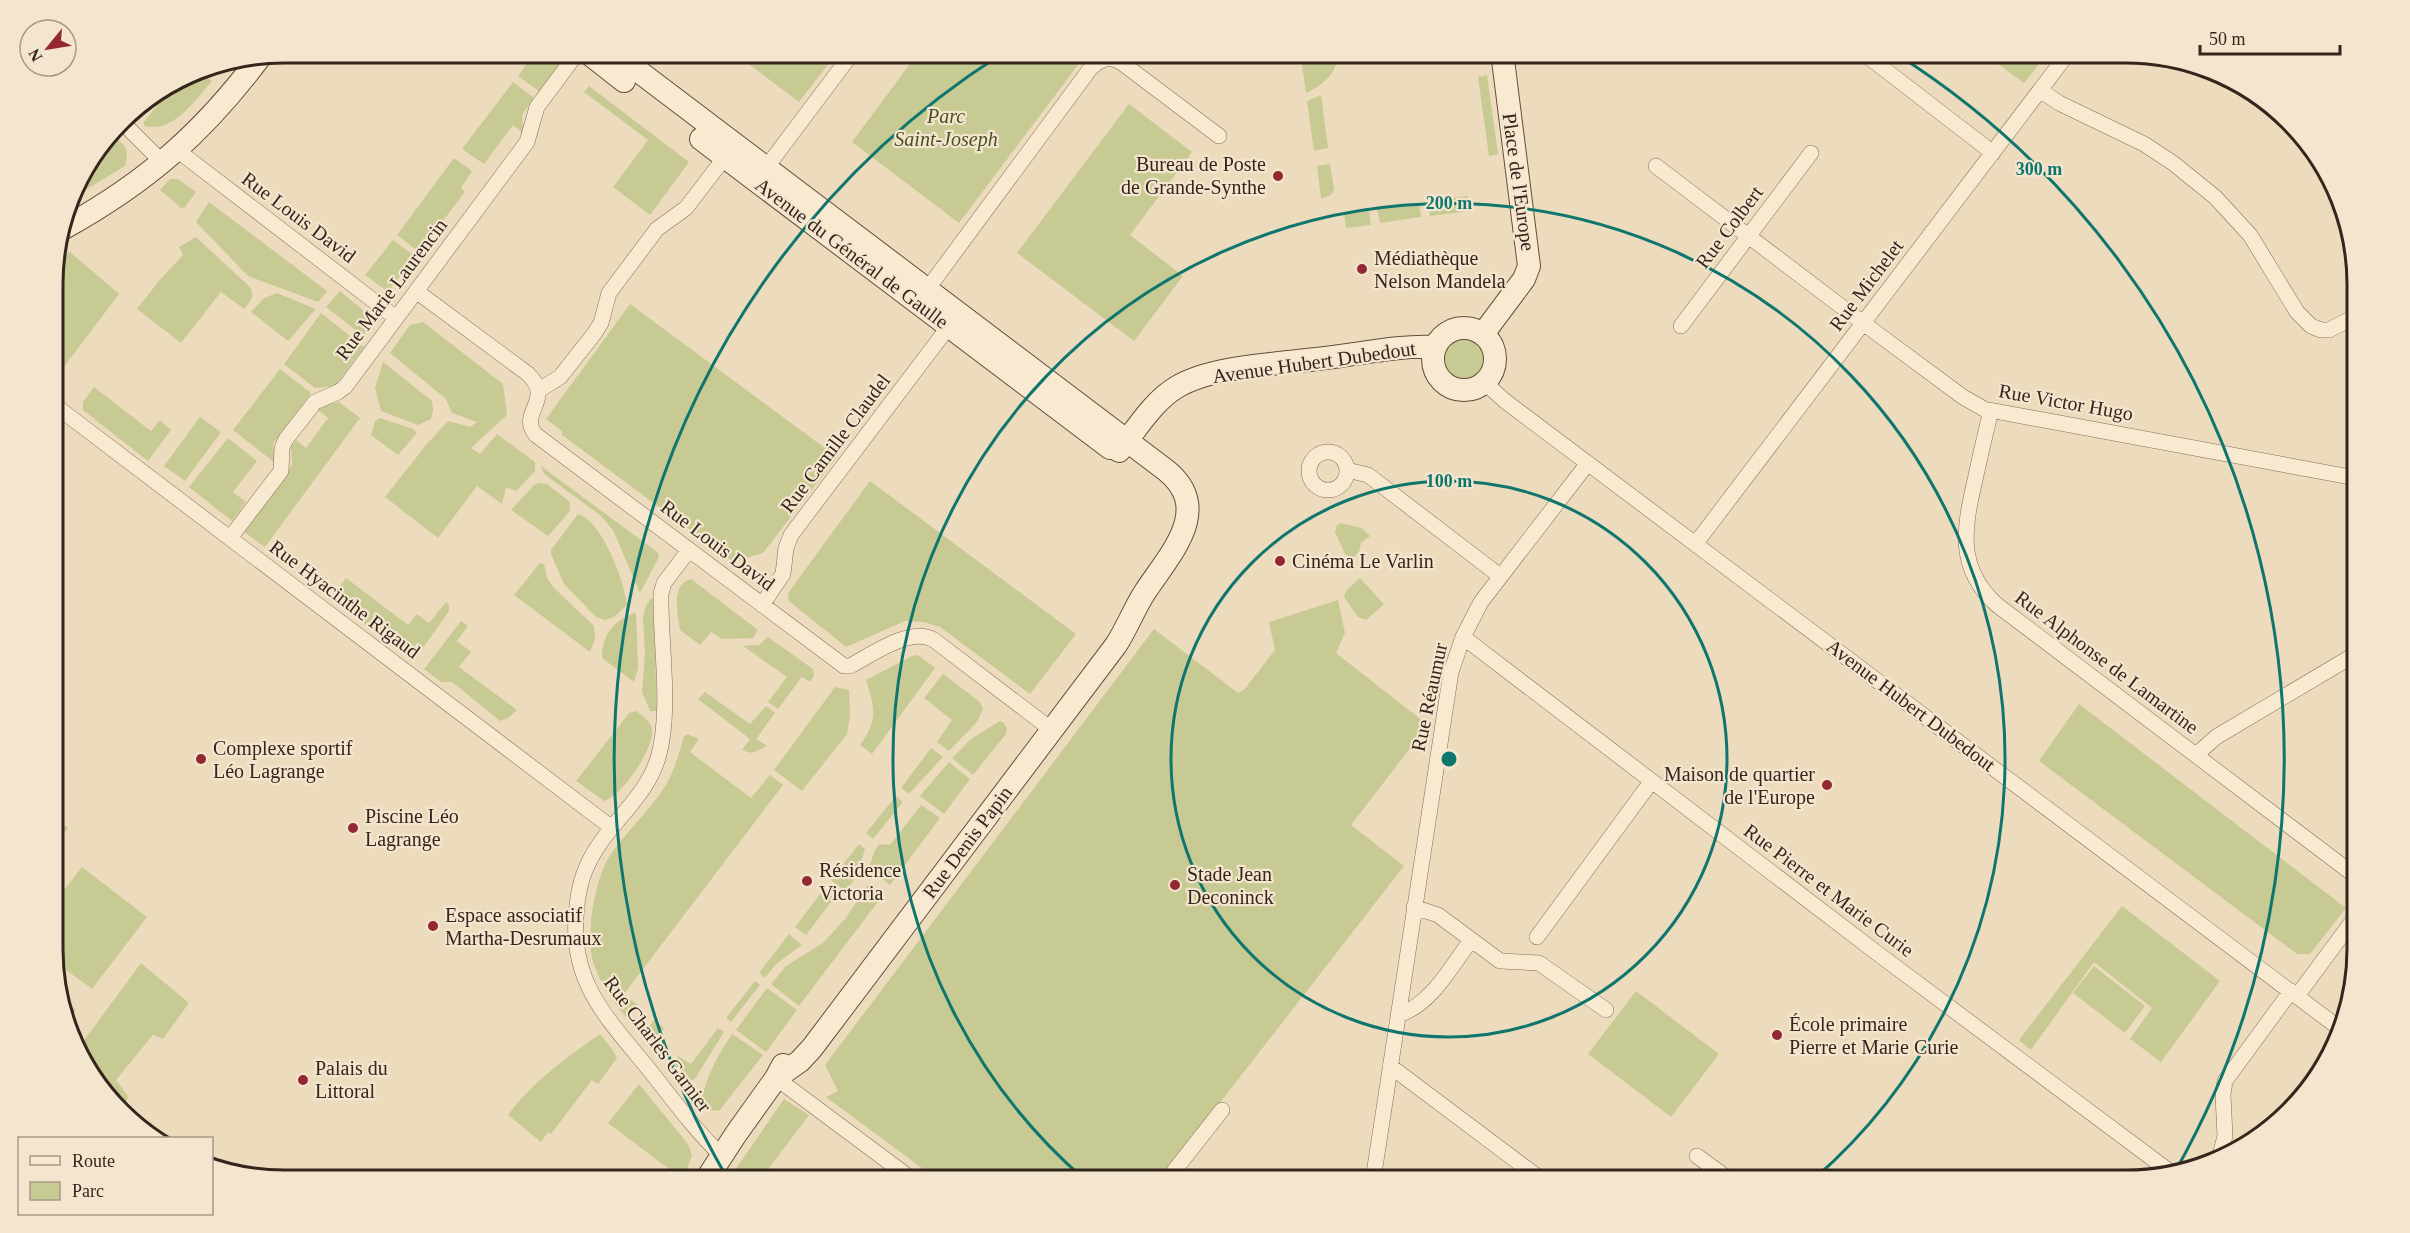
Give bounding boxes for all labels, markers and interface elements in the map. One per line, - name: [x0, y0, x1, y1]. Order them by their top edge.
- north arrow: [18, 18, 78, 78]
- scale bar: [2200, 18, 2340, 56]
- text: 50 m: [2209, 29, 2246, 49]
- text: N: [25, 46, 46, 65]
- park label: Parc Saint-Joseph: [894, 105, 998, 151]
- street label: Place de l'Europe: [1497, 112, 1540, 253]
- place label: Bureau de Poste de Grande-Synthe: [1121, 153, 1266, 199]
- text: 300 m: [2016, 159, 2062, 179]
- street label: Rue Louis David: [238, 167, 360, 267]
- marker: Bureau de Poste de Grande-Synthe: [1271, 169, 1285, 183]
- street label: Avenue du Général de Gaulle: [751, 173, 953, 333]
- street label: Rue Colbert: [1691, 181, 1767, 272]
- text: 200 m: [1426, 193, 1472, 213]
- street label: Rue Marie Laurencin: [331, 214, 451, 364]
- street label: Rue Michelet: [1825, 235, 1908, 335]
- place label: Médiathèque Nelson Mandela: [1374, 247, 1506, 292]
- marker: Médiathèque Nelson Mandela: [1355, 262, 1369, 276]
- street label: Avenue Hubert Dubedout: [1211, 337, 1418, 387]
- street label: Rue Camille Claudel: [776, 369, 895, 517]
- street label: Rue Victor Hugo: [1997, 379, 2135, 426]
- text: 100 m: [1426, 471, 1472, 491]
- street label: Rue Louis David: [657, 495, 779, 595]
- street label: Rue Hyacinthe Rigaud: [265, 535, 424, 663]
- place label: Cinéma Le Varlin: [1292, 550, 1434, 572]
- marker: Cinéma Le Varlin: [1273, 554, 1287, 568]
- street label: Rue Alphonse de Lamartine: [2010, 586, 2203, 739]
- street label: Avenue Hubert Dubedout: [1822, 634, 2000, 776]
- street label: Rue Réaumur: [1407, 640, 1451, 753]
- place label: Complexe sportif Léo Lagrange: [213, 737, 353, 783]
- centre of rings: [1439, 749, 1459, 769]
- marker: Complexe sportif Léo Lagrange: [194, 752, 208, 766]
- place label: Maison de quartier de l'Europe: [1664, 763, 1815, 809]
- marker: Maison de quartier de l'Europe: [1820, 778, 1834, 792]
- street label: Rue Denis Papin: [918, 782, 1017, 903]
- place label: Piscine Léo Lagrange: [365, 805, 459, 851]
- street label: Rue Pierre et Marie Curie: [1740, 819, 1918, 961]
- marker: Piscine Léo Lagrange: [346, 821, 360, 835]
- place label: Résidence Victoria: [819, 859, 901, 904]
- place label: Stade Jean Deconinck: [1187, 863, 1274, 908]
- marker: Résidence Victoria: [800, 874, 814, 888]
- marker: Stade Jean Deconinck: [1168, 878, 1182, 892]
- place label: Espace associatif Martha-Desrumaux: [445, 904, 602, 949]
- marker: Espace associatif Martha-Desrumaux: [426, 919, 440, 933]
- street label: Rue Charles Garnier: [600, 972, 716, 1117]
- place label: École primaire Pierre et Marie Curie: [1789, 1013, 1958, 1058]
- marker: École primaire Pierre et Marie Curie: [1770, 1028, 1784, 1042]
- place label: Palais du Littoral: [315, 1057, 388, 1102]
- marker: Palais du Littoral: [296, 1073, 310, 1087]
- legend: [18, 1137, 213, 1215]
- text: Route: [72, 1151, 115, 1171]
- text: Parc: [72, 1181, 104, 1201]

